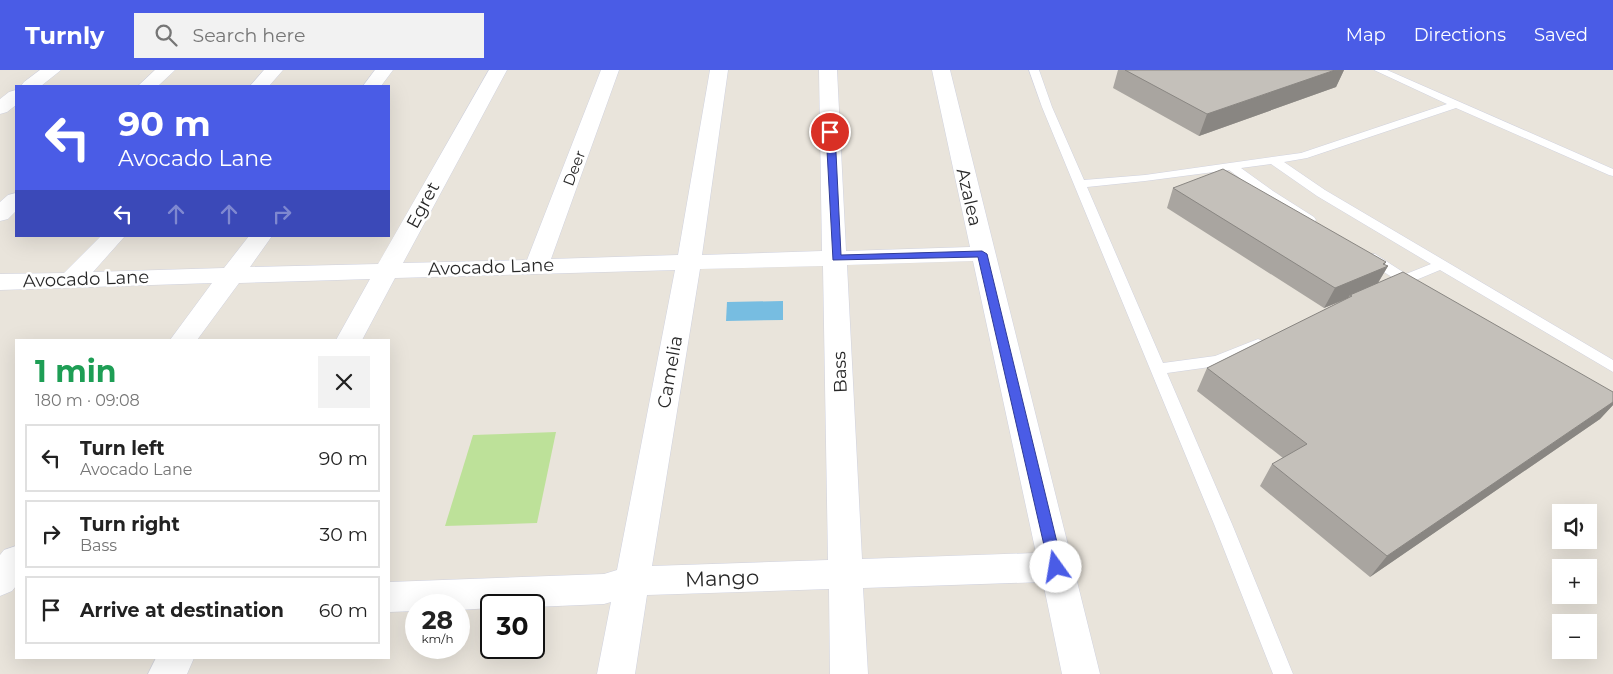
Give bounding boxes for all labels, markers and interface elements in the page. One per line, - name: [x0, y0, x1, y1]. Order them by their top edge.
- search box: [134, 13, 484, 58]
- text: Turnly: [25, 21, 104, 50]
- icon: search: [152, 21, 180, 49]
- text: Search here: [192, 24, 305, 47]
- text: Map: [1346, 24, 1386, 46]
- text: Directions: [1414, 24, 1506, 46]
- text: Saved: [1534, 24, 1588, 46]
- text: 90 m: [118, 102, 211, 145]
- icon: left: [35, 105, 100, 170]
- pin: [809, 111, 851, 153]
- icon: arrive: [816, 118, 844, 146]
- text: Avocado Lane: [118, 145, 273, 172]
- street label: Deer: [559, 148, 589, 188]
- street label: Azalea: [952, 166, 986, 228]
- street label: Egret: [402, 178, 444, 232]
- icon: left: [109, 200, 137, 228]
- icon: ahead: [162, 200, 190, 228]
- icon: ahead: [215, 200, 243, 228]
- icon: right: [268, 200, 296, 228]
- street label: Avocado Lane: [427, 254, 555, 280]
- street label: Avocado Lane: [22, 266, 150, 292]
- street label: Camelia: [653, 334, 687, 410]
- street label: Bass: [828, 351, 852, 393]
- text: 1 min: [35, 353, 116, 390]
- button: close: [318, 356, 370, 408]
- text: 180 m · 09:08: [35, 391, 140, 410]
- text: Turn left: [80, 437, 165, 460]
- icon: left: [37, 444, 65, 472]
- text: 90 m: [319, 447, 368, 470]
- text: Avocado Lane: [80, 460, 192, 479]
- map controls: [1552, 504, 1597, 659]
- button: sound: [1552, 504, 1597, 549]
- text: Turn right: [80, 513, 180, 536]
- icon: right: [37, 520, 65, 548]
- text: 30 m: [320, 523, 368, 546]
- text: Bass: [80, 536, 117, 555]
- position arrow: [1029, 540, 1081, 592]
- button: +: [1552, 559, 1597, 604]
- street label: Mango: [684, 564, 760, 592]
- speed limit sign: 30: [480, 594, 545, 659]
- icon: arrive: [37, 596, 65, 624]
- text: Arrive at destination: [80, 599, 284, 622]
- text: 60 m: [319, 599, 368, 622]
- text: 28: [422, 605, 453, 635]
- button: −: [1552, 614, 1597, 659]
- text: km/h: [421, 631, 454, 646]

